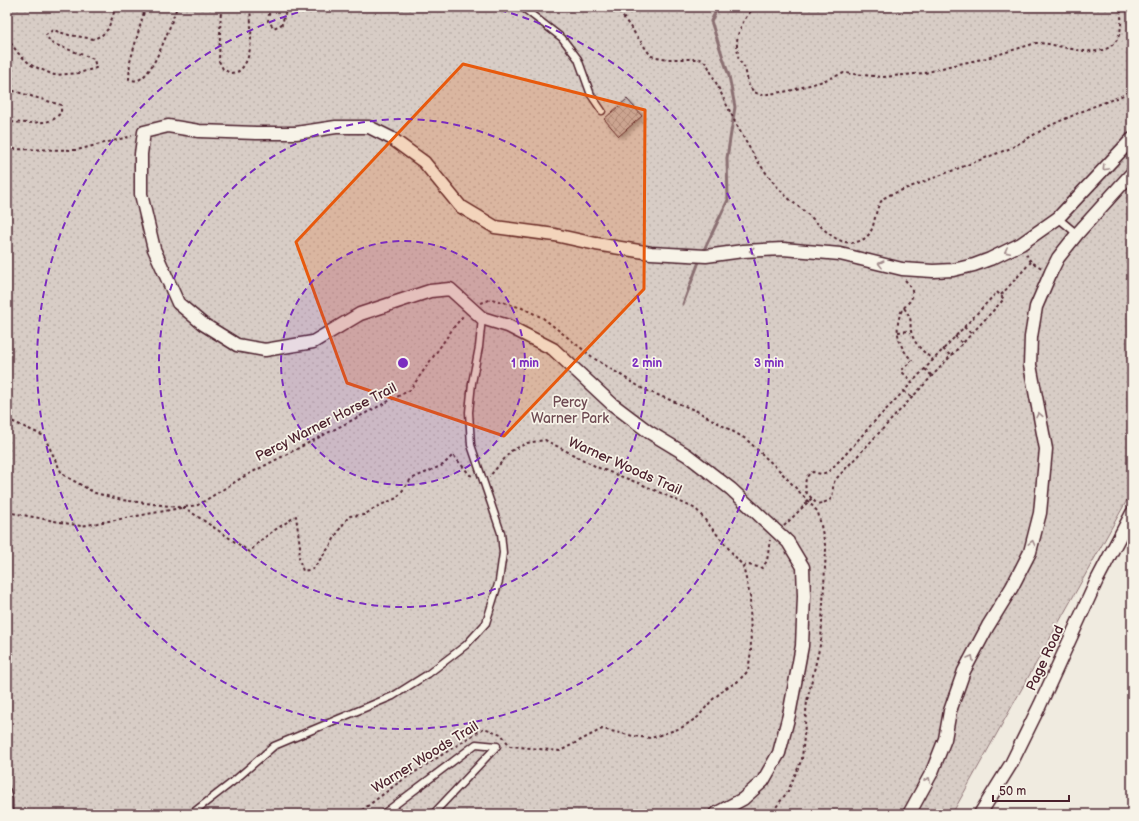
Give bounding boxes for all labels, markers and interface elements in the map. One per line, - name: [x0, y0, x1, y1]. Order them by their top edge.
- one-way arrow: [1103, 163, 1110, 170]
- one-way arrow: [749, 246, 755, 255]
- one-way arrow: [1004, 246, 1011, 254]
- one-way arrow: [878, 260, 885, 269]
- centre of rings: [396, 356, 410, 370]
- text: 1 min: [511, 356, 539, 371]
- text: 2 min: [632, 356, 662, 371]
- text: 3 min: [754, 356, 784, 371]
- street label: Percy Warner Horse Trail: [253, 379, 399, 465]
- park label: Percy Warner Park: [531, 394, 609, 427]
- one-way arrow: [1036, 412, 1044, 418]
- street label: Warner Woods Trail: [566, 433, 684, 499]
- one-way arrow: [1027, 540, 1036, 547]
- street label: Page Road: [1022, 623, 1068, 693]
- one-way arrow: [966, 655, 974, 662]
- street label: Warner Woods Trail: [369, 717, 481, 797]
- one-way arrow: [923, 776, 931, 784]
- scale bar: [993, 777, 1069, 803]
- text: 50 m: [999, 784, 1026, 799]

